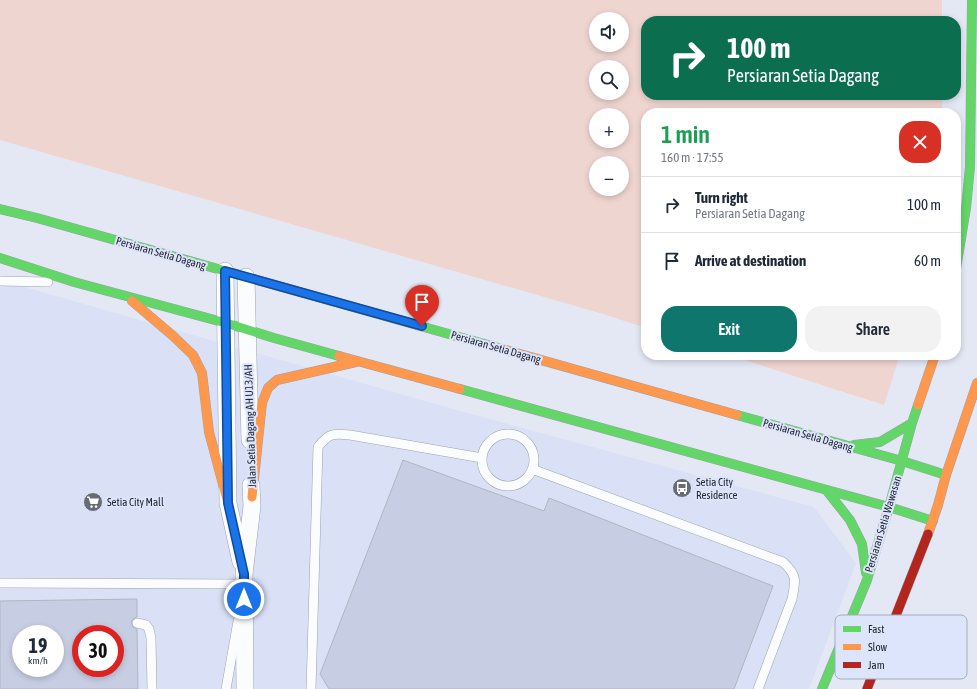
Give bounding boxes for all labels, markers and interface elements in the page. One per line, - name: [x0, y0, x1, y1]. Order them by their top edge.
- map controls: [589, 12, 629, 196]
- button: sound: [589, 12, 629, 52]
- icon: right: [661, 32, 713, 84]
- text: 100 m: [727, 32, 790, 64]
- button: search: [589, 60, 629, 100]
- text: Persiaran Setia Dagang: [727, 65, 879, 86]
- button: +: [589, 108, 629, 148]
- text: 1 min: [661, 121, 710, 148]
- button: close: [899, 121, 941, 163]
- text: 160 m · 17:55: [661, 150, 724, 165]
- button: −: [589, 156, 629, 196]
- text: Turn right: [695, 189, 748, 206]
- icon: right: [661, 194, 683, 216]
- text: 100 m: [907, 196, 941, 213]
- text: Persiaran Setia Dagang: [695, 206, 805, 221]
- street label: Persiaran Setia Dagang: [115, 234, 208, 272]
- icon: arrive: [661, 250, 683, 272]
- text: Arrive at destination: [695, 252, 806, 269]
- text: 60 m: [914, 252, 941, 269]
- pin: [405, 285, 439, 326]
- icon: arrive: [411, 291, 433, 313]
- button: Exit: [661, 306, 797, 352]
- button: Share: [805, 306, 941, 352]
- street label: Persiaran Setia Dagang: [450, 328, 543, 366]
- street label: Jalan Setia Dagang AH U13/AH: [242, 364, 258, 488]
- street label: Persiaran Setia Dagang: [762, 416, 855, 454]
- street label: Persiaran Setia Wawasan: [863, 474, 903, 574]
- place label: Setia City Residence: [696, 476, 738, 501]
- bus stop icon: Setia City Residence: [671, 477, 693, 499]
- supermarket icon: Setia City Mall: [82, 491, 104, 513]
- place label: Setia City Mall: [107, 496, 164, 508]
- position arrow: [223, 578, 265, 620]
- legend: [835, 615, 967, 679]
- text: Fast: [868, 623, 884, 635]
- speed limit sign: 30: [72, 625, 124, 677]
- text: 19: [29, 634, 47, 657]
- text: Slow: [868, 641, 887, 653]
- text: km/h: [28, 655, 48, 666]
- text: Jam: [868, 659, 885, 671]

